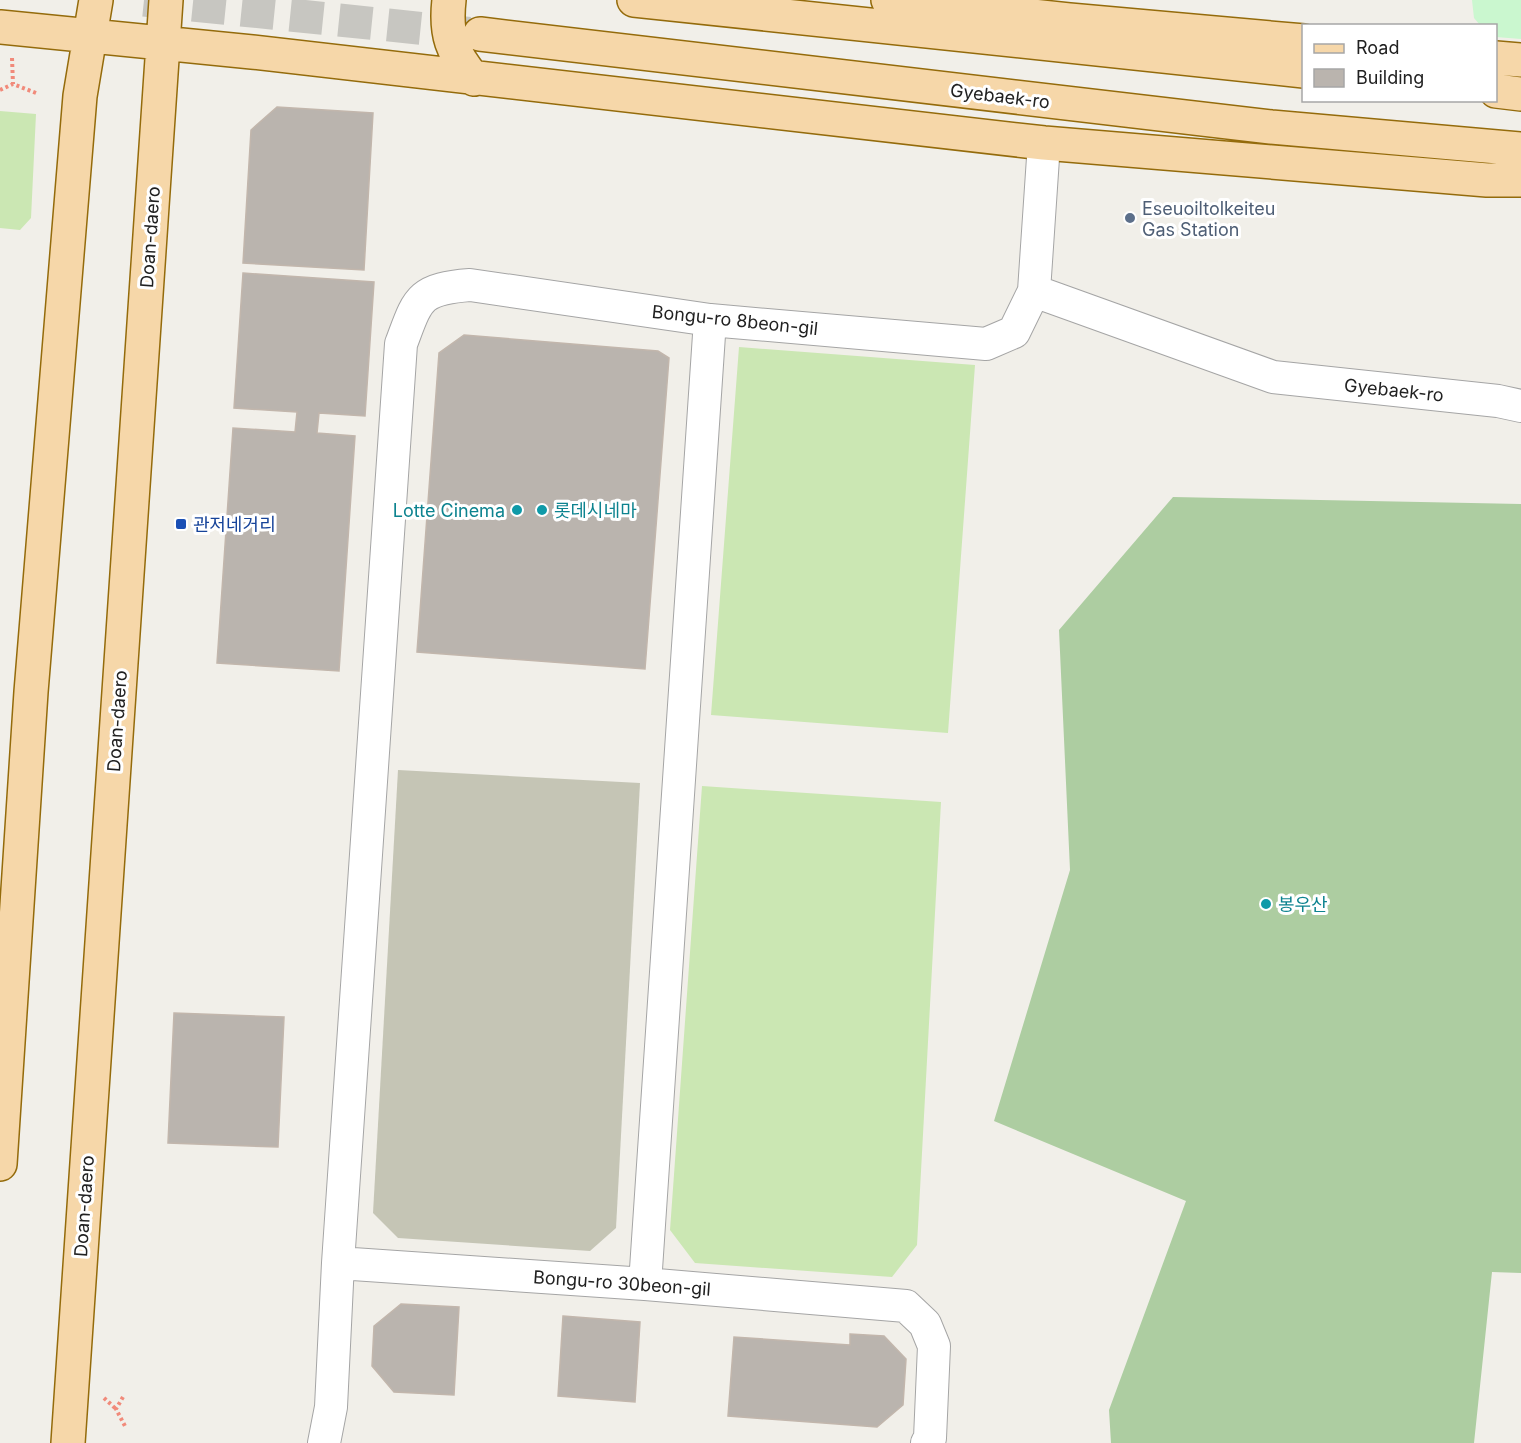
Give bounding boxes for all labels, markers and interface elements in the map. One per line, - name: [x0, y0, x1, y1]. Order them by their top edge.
- legend: [1302, 24, 1497, 102]
- text: Road: [1356, 37, 1399, 58]
- text: Building: [1356, 67, 1424, 88]
- street label: Gyebaek-ro: [949, 79, 1051, 113]
- street label: Doan-daero: [136, 185, 164, 289]
- place label: Eseuoiltolkeiteu Gas Station: [1142, 198, 1275, 240]
- marker: Eseuoiltolkeiteu Gas Station: [1123, 211, 1137, 225]
- street label: Bongu-ro 8beon-gil: [651, 301, 819, 339]
- street label: Gyebaek-ro: [1343, 374, 1445, 406]
- place label: Lotte Cinema: [393, 500, 505, 521]
- place label: 롯데시네마: [554, 500, 637, 521]
- marker: Lotte Cinema: [510, 503, 524, 517]
- marker: 롯데시네마: [535, 503, 549, 517]
- place label: 관저네거리: [193, 514, 276, 535]
- marker: 관저네거리: [174, 517, 188, 531]
- street label: Doan-daero: [103, 669, 131, 773]
- place label: 봉우산: [1278, 894, 1328, 915]
- marker: 봉우산: [1259, 897, 1273, 911]
- street label: Doan-daero: [70, 1154, 98, 1258]
- street label: Bongu-ro 30beon-gil: [532, 1266, 712, 1300]

